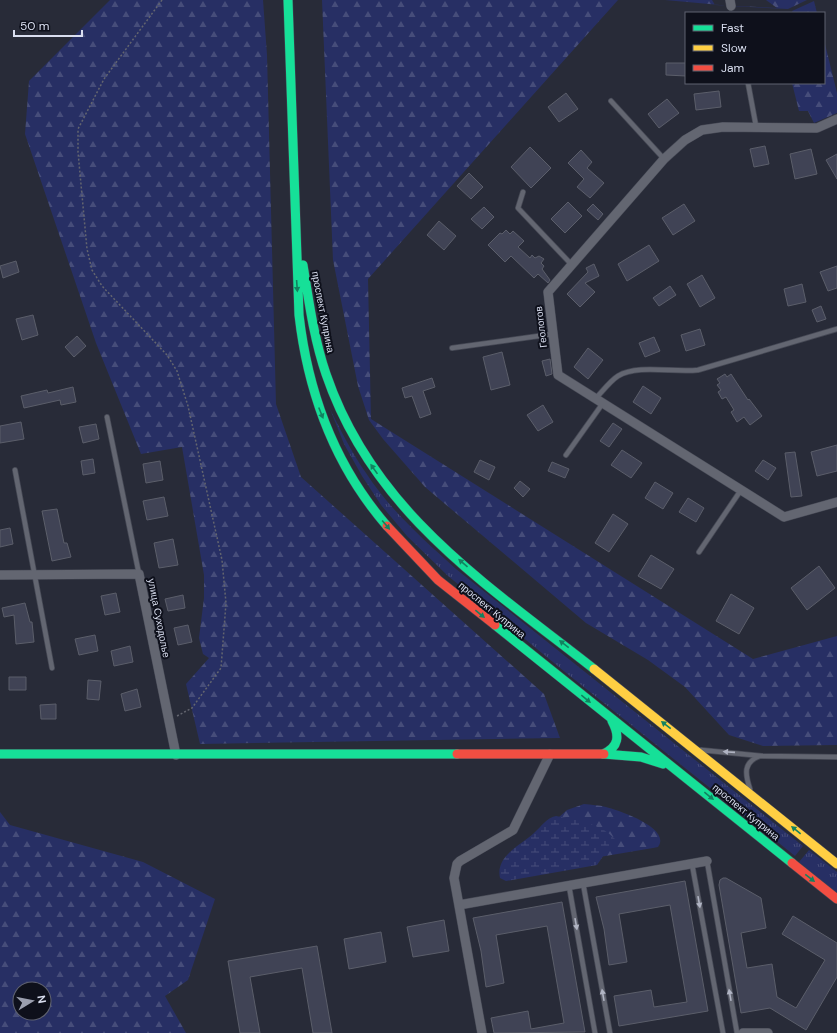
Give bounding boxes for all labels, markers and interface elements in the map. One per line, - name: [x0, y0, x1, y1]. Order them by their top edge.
- scale bar: [14, 12, 82, 38]
- legend: [685, 12, 825, 84]
- text: 50 m: [20, 18, 49, 34]
- text: Fast: [721, 20, 744, 36]
- text: Slow: [721, 40, 747, 56]
- text: Jam: [721, 60, 744, 76]
- street label: проспект Куприна: [309, 270, 337, 354]
- one-way arrow: [293, 280, 300, 292]
- street label: Геологов: [532, 306, 550, 348]
- one-way arrow: [319, 408, 325, 420]
- one-way arrow: [370, 464, 378, 474]
- one-way arrow: [382, 520, 391, 530]
- one-way arrow: [457, 559, 468, 568]
- street label: улица Суходолье: [145, 577, 173, 659]
- street label: проспект Куприна: [456, 579, 529, 641]
- one-way arrow: [475, 610, 486, 619]
- one-way arrow: [559, 640, 570, 649]
- one-way arrow: [580, 695, 591, 704]
- one-way arrow: [661, 721, 672, 730]
- one-way arrow: [723, 749, 735, 756]
- street label: проспект Куприна: [710, 781, 783, 843]
- one-way arrow: [703, 792, 714, 801]
- one-way arrow: [790, 826, 801, 835]
- one-way arrow: [805, 873, 816, 882]
- one-way arrow: [696, 896, 702, 908]
- one-way arrow: [573, 918, 579, 930]
- north arrow: [12, 981, 52, 1021]
- one-way arrow: [600, 988, 606, 1001]
- one-way arrow: [727, 988, 733, 1001]
- text: N: [34, 994, 49, 1004]

